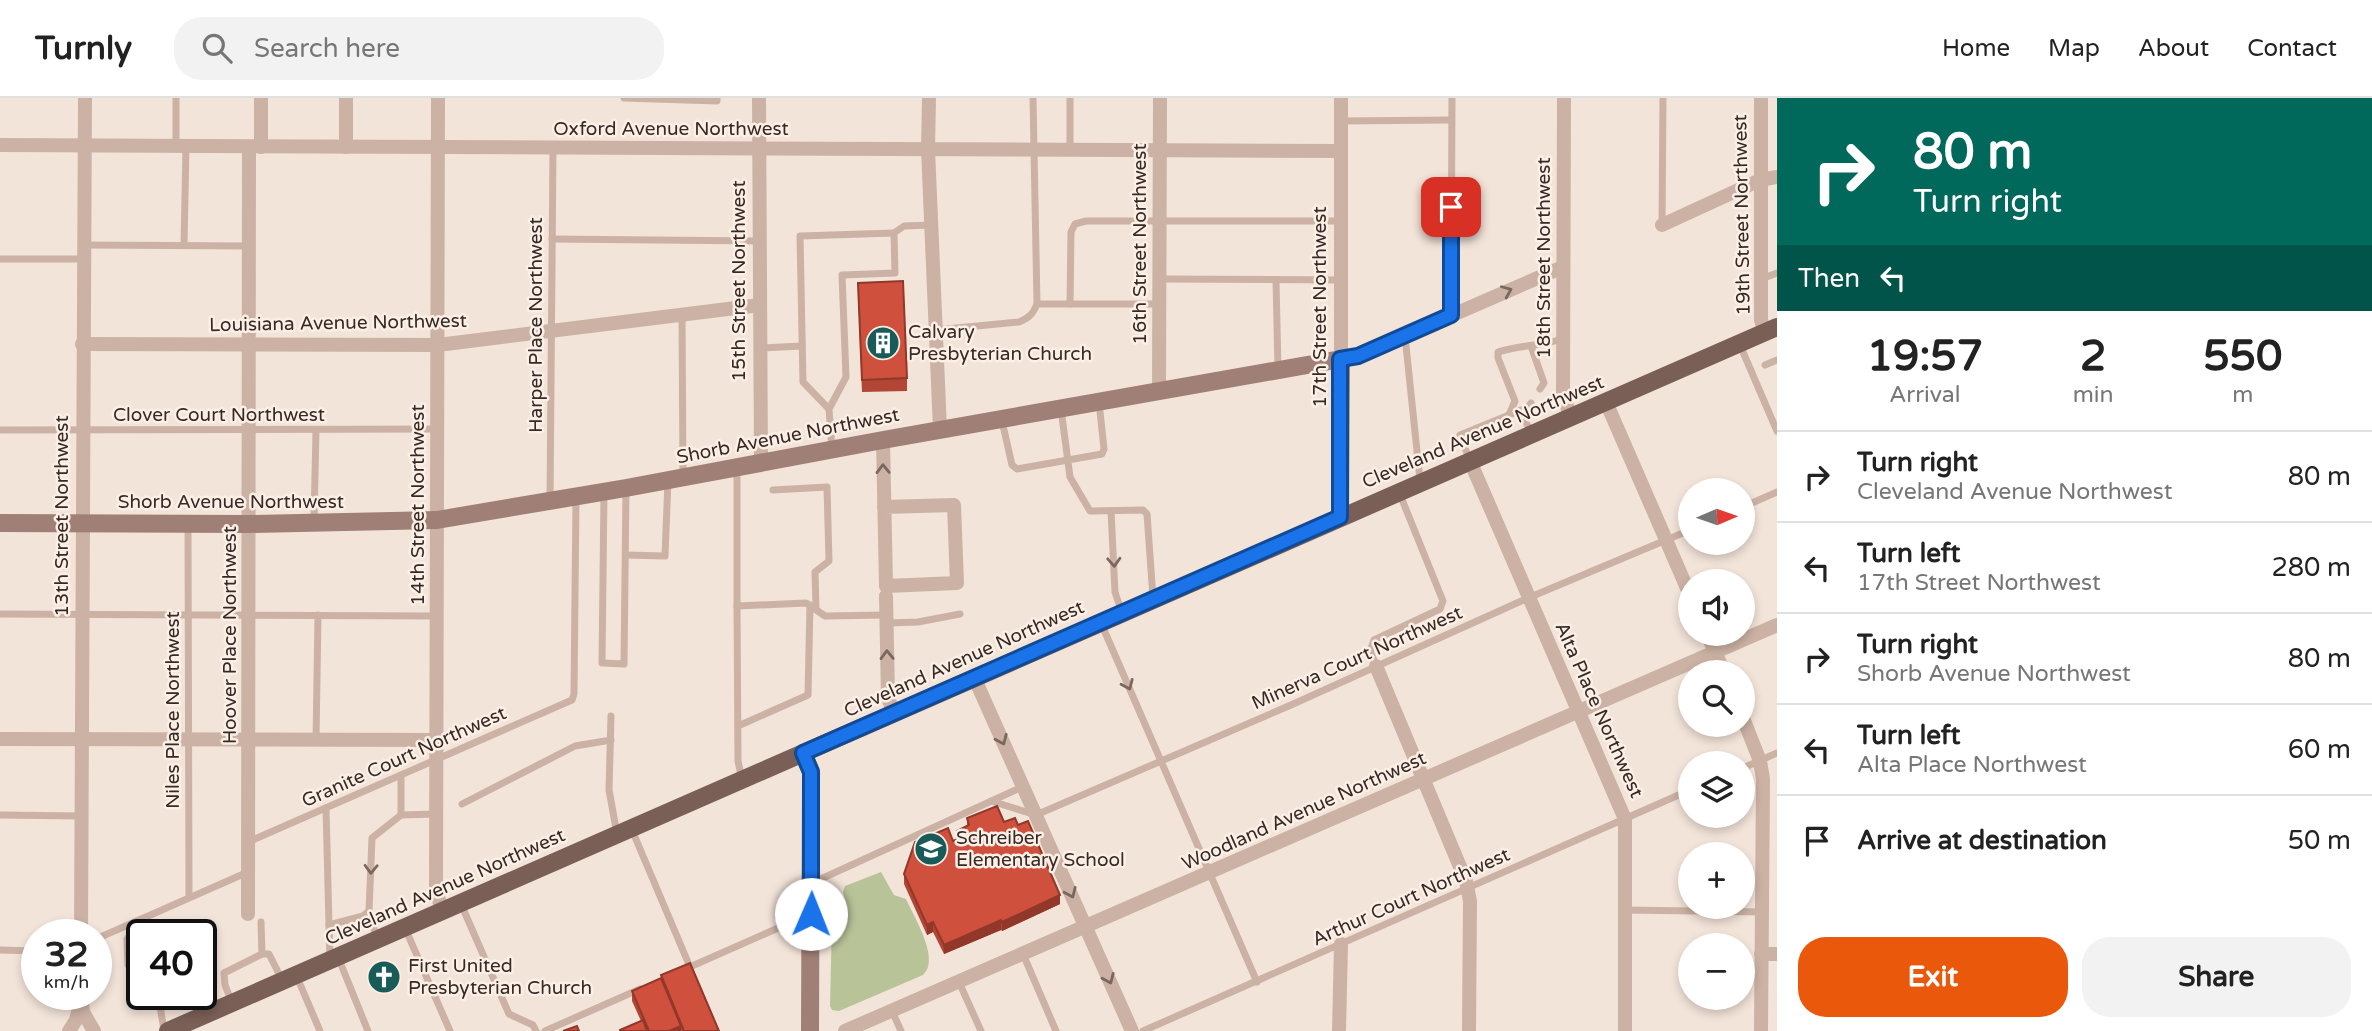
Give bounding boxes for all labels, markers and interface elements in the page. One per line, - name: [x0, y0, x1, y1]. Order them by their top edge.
- search box: [174, 17, 664, 80]
- text: Turnly: [35, 29, 132, 68]
- icon: search: [198, 29, 236, 67]
- text: Search here: [254, 33, 400, 64]
- text: Home: [1942, 34, 2010, 63]
- text: Map: [2048, 34, 2100, 63]
- text: About: [2138, 34, 2209, 63]
- text: Contact: [2247, 34, 2337, 63]
- street label: 19th Street Northwest: [1729, 114, 1755, 316]
- street label: Oxford Avenue Northwest: [553, 118, 789, 140]
- text: 80 m: [1913, 123, 2032, 182]
- icon: right: [1798, 126, 1889, 217]
- street label: 16th Street Northwest: [1129, 143, 1151, 345]
- street label: 18th Street Northwest: [1533, 157, 1555, 359]
- pin: [1421, 177, 1481, 237]
- street label: 15th Street Northwest: [728, 180, 750, 382]
- text: Turn right: [1913, 183, 2062, 221]
- icon: arrive: [1432, 188, 1470, 226]
- street label: 17th Street Northwest: [1309, 206, 1331, 408]
- street label: Harper Place Northwest: [525, 217, 547, 433]
- icon: left: [1874, 259, 1912, 297]
- text: Then: [1798, 263, 1860, 294]
- one-way arrow: [1500, 285, 1512, 299]
- street label: Louisiana Avenue Northwest: [209, 310, 467, 336]
- place label: Calvary Presbyterian Church: [908, 321, 1092, 365]
- building icon: Calvary Presbyterian Church: [864, 324, 902, 362]
- text: 19:57: [1867, 331, 1983, 382]
- text: 2: [2080, 331, 2106, 382]
- text: 550: [2203, 331, 2282, 382]
- street label: Cleveland Avenue Northwest: [1359, 371, 1607, 493]
- text: Arrival: [1889, 381, 1960, 409]
- text: min: [2073, 381, 2114, 409]
- text: m: [2232, 381, 2253, 409]
- street label: Clover Court Northwest: [113, 404, 325, 426]
- street label: 14th Street Northwest: [407, 404, 429, 606]
- street label: Shorb Avenue Northwest: [675, 404, 901, 468]
- street label: 13th Street Northwest: [51, 415, 73, 617]
- text: Turn right: [1857, 447, 1978, 478]
- icon: right: [1798, 458, 1836, 496]
- text: 80 m: [2288, 461, 2351, 492]
- one-way arrow: [876, 463, 891, 474]
- north arrow: [1678, 478, 1755, 555]
- map controls: [1678, 478, 1755, 1010]
- text: Cleveland Avenue Northwest: [1857, 478, 2172, 506]
- street label: Shorb Avenue Northwest: [118, 491, 344, 513]
- street label: Hoover Place Northwest: [219, 526, 241, 744]
- text: Turn left: [1857, 538, 1960, 569]
- icon: left: [1798, 549, 1836, 587]
- text: 280 m: [2271, 552, 2351, 583]
- one-way arrow: [1106, 557, 1121, 568]
- button: sound: [1678, 569, 1755, 646]
- text: 17th Street Northwest: [1857, 569, 2101, 597]
- street label: Cleveland Avenue Northwest: [840, 596, 1088, 722]
- street label: Minerva Court Northwest: [1248, 602, 1466, 714]
- street label: Niles Place Northwest: [162, 611, 184, 809]
- street label: Alta Place Northwest: [1550, 619, 1648, 801]
- text: Turn right: [1857, 629, 1978, 660]
- icon: right: [1798, 640, 1836, 678]
- text: 80 m: [2288, 643, 2351, 674]
- one-way arrow: [879, 649, 895, 660]
- button: search: [1678, 660, 1755, 737]
- text: Shorb Avenue Northwest: [1857, 660, 2131, 688]
- one-way arrow: [1120, 678, 1134, 690]
- street label: Granite Court Northwest: [298, 702, 510, 812]
- text: Turn left: [1857, 720, 1960, 751]
- icon: left: [1798, 731, 1836, 769]
- one-way arrow: [994, 733, 1008, 745]
- text: 60 m: [2288, 734, 2351, 765]
- street label: Woodland Avenue Northwest: [1179, 747, 1429, 875]
- button: layers: [1678, 751, 1755, 828]
- text: Alta Place Northwest: [1857, 751, 2087, 779]
- icon: arrive: [1798, 822, 1836, 860]
- street label: Cleveland Avenue Northwest: [321, 824, 569, 950]
- text: Arrive at destination: [1857, 825, 2107, 856]
- text: 50 m: [2288, 825, 2351, 856]
- place label: Schreiber Elementary School: [956, 827, 1125, 871]
- school or university icon: Schreiber Elementary School: [912, 830, 950, 868]
- button: +: [1678, 842, 1755, 919]
- street label: Arthur Court Northwest: [1309, 843, 1513, 951]
- one-way arrow: [363, 864, 378, 875]
- position arrow: [774, 877, 848, 951]
- one-way arrow: [1063, 886, 1077, 898]
- speed limit sign: 40: [126, 919, 217, 1010]
- button: −: [1678, 933, 1755, 1010]
- text: 32: [45, 934, 88, 976]
- button: Exit: [1798, 937, 2068, 1017]
- button: Share: [2082, 937, 2351, 1017]
- place label: First United Presbyterian Church: [408, 955, 592, 999]
- church icon: First United Presbyterian Church: [365, 958, 403, 996]
- text: km/h: [44, 971, 89, 993]
- one-way arrow: [1101, 972, 1115, 984]

